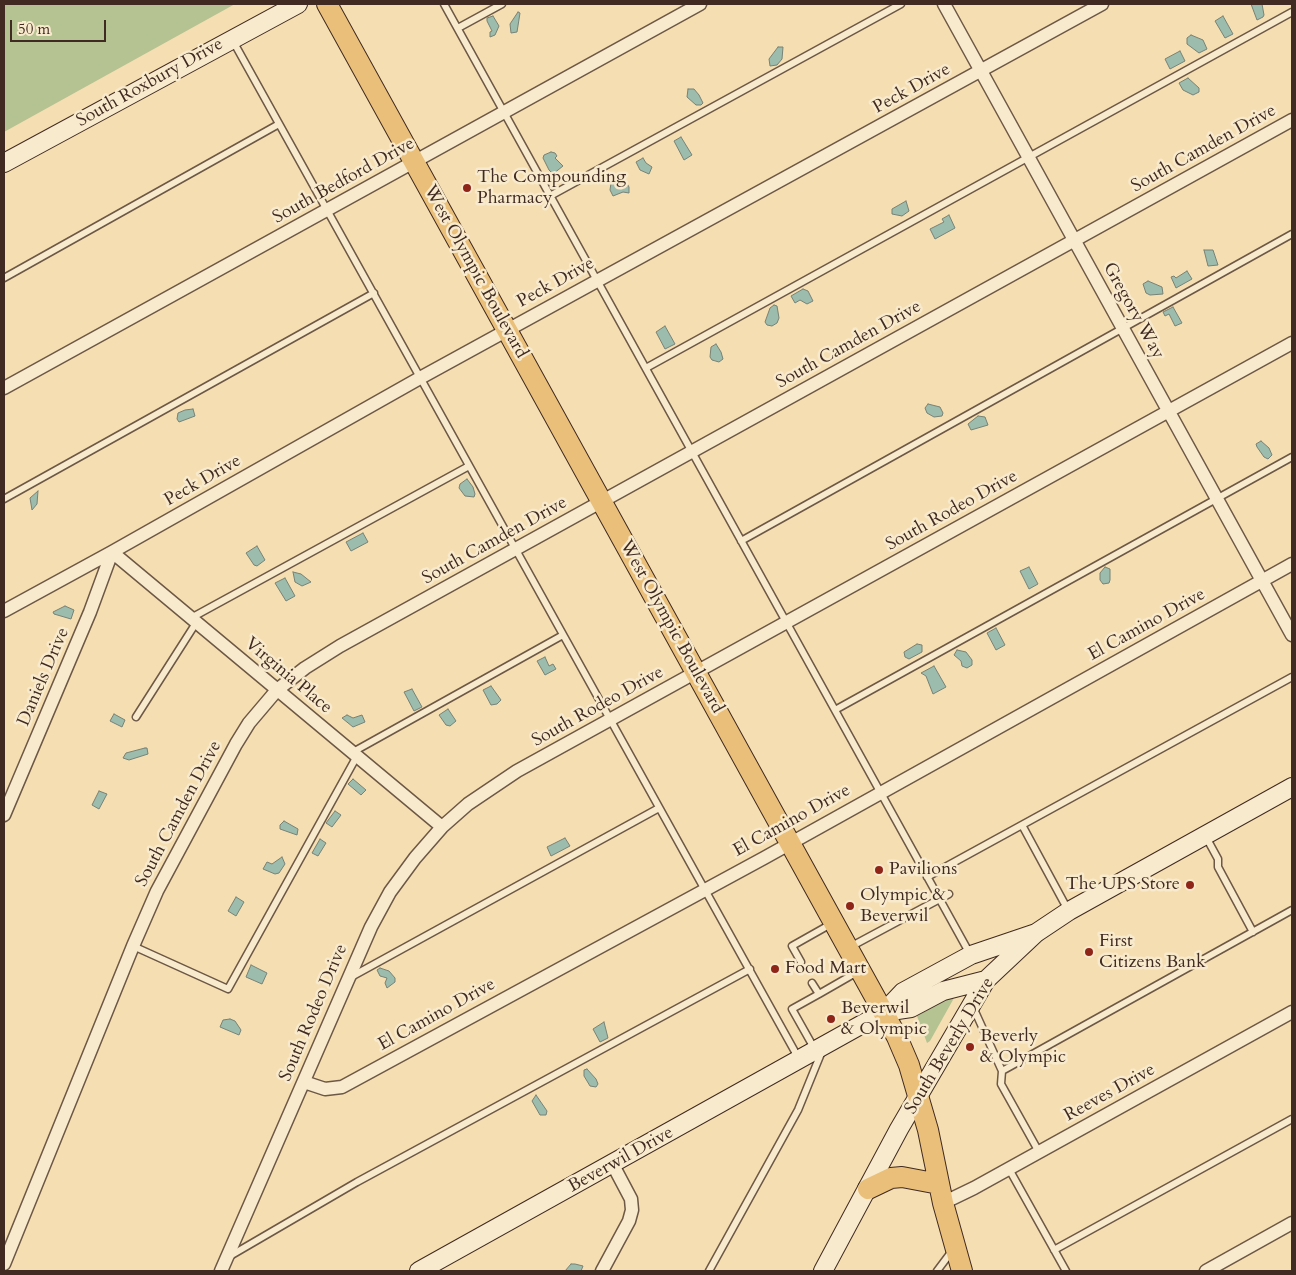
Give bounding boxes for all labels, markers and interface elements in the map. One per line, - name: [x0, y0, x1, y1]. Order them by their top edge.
- scale bar: [12, 10, 109, 42]
- text: 50 m: [18, 19, 50, 39]
- street label: South Roxbury Drive: [73, 34, 227, 132]
- street label: Peck Drive: [870, 59, 954, 119]
- street label: South Camden Drive: [1128, 100, 1280, 198]
- street label: South Bedford Drive: [269, 133, 419, 229]
- place label: The Compounding Pharmacy: [477, 167, 626, 210]
- street label: West Olympic Boulevard: [418, 182, 532, 362]
- marker: The Compounding Pharmacy: [461, 182, 473, 194]
- street label: Peck Drive: [514, 253, 598, 313]
- street label: Gregory Way: [1098, 259, 1168, 363]
- street label: South Camden Drive: [773, 296, 925, 394]
- street label: Peck Drive: [161, 450, 245, 512]
- street label: South Rodeo Drive: [882, 466, 1022, 556]
- street label: South Camden Drive: [419, 492, 571, 590]
- street label: West Olympic Boulevard: [614, 537, 728, 717]
- street label: El Camino Drive: [1085, 584, 1209, 666]
- street label: Daniels Drive: [14, 625, 74, 729]
- street label: Virginia Place: [240, 633, 336, 719]
- street label: South Rodeo Drive: [528, 662, 668, 752]
- street label: South Camden Drive: [131, 737, 227, 891]
- street label: El Camino Drive: [730, 780, 854, 862]
- place label: Pavilions: [889, 859, 957, 881]
- marker: Pavilions: [873, 864, 885, 876]
- place label: The UPS Store: [1066, 874, 1180, 896]
- marker: The UPS Store: [1184, 879, 1196, 891]
- place label: Olympic & Beverwil: [860, 885, 946, 928]
- marker: Olympic & Beverwil: [844, 900, 856, 912]
- place label: First Citizens Bank: [1099, 931, 1206, 974]
- street label: South Rodeo Drive: [275, 941, 353, 1085]
- marker: First Citizens Bank: [1083, 946, 1095, 958]
- place label: Food Mart: [785, 958, 866, 980]
- marker: Food Mart: [769, 963, 781, 975]
- street label: El Camino Drive: [375, 974, 499, 1056]
- street label: South Beverly Drive: [901, 974, 999, 1118]
- place label: Beverwil & Olympic: [841, 998, 927, 1040]
- marker: Beverwil & Olympic: [825, 1013, 837, 1025]
- place label: Beverly & Olympic: [980, 1026, 1066, 1068]
- marker: Beverly & Olympic: [964, 1041, 976, 1053]
- street label: Reeves Drive: [1061, 1059, 1159, 1127]
- street label: Beverwil Drive: [565, 1122, 677, 1198]

